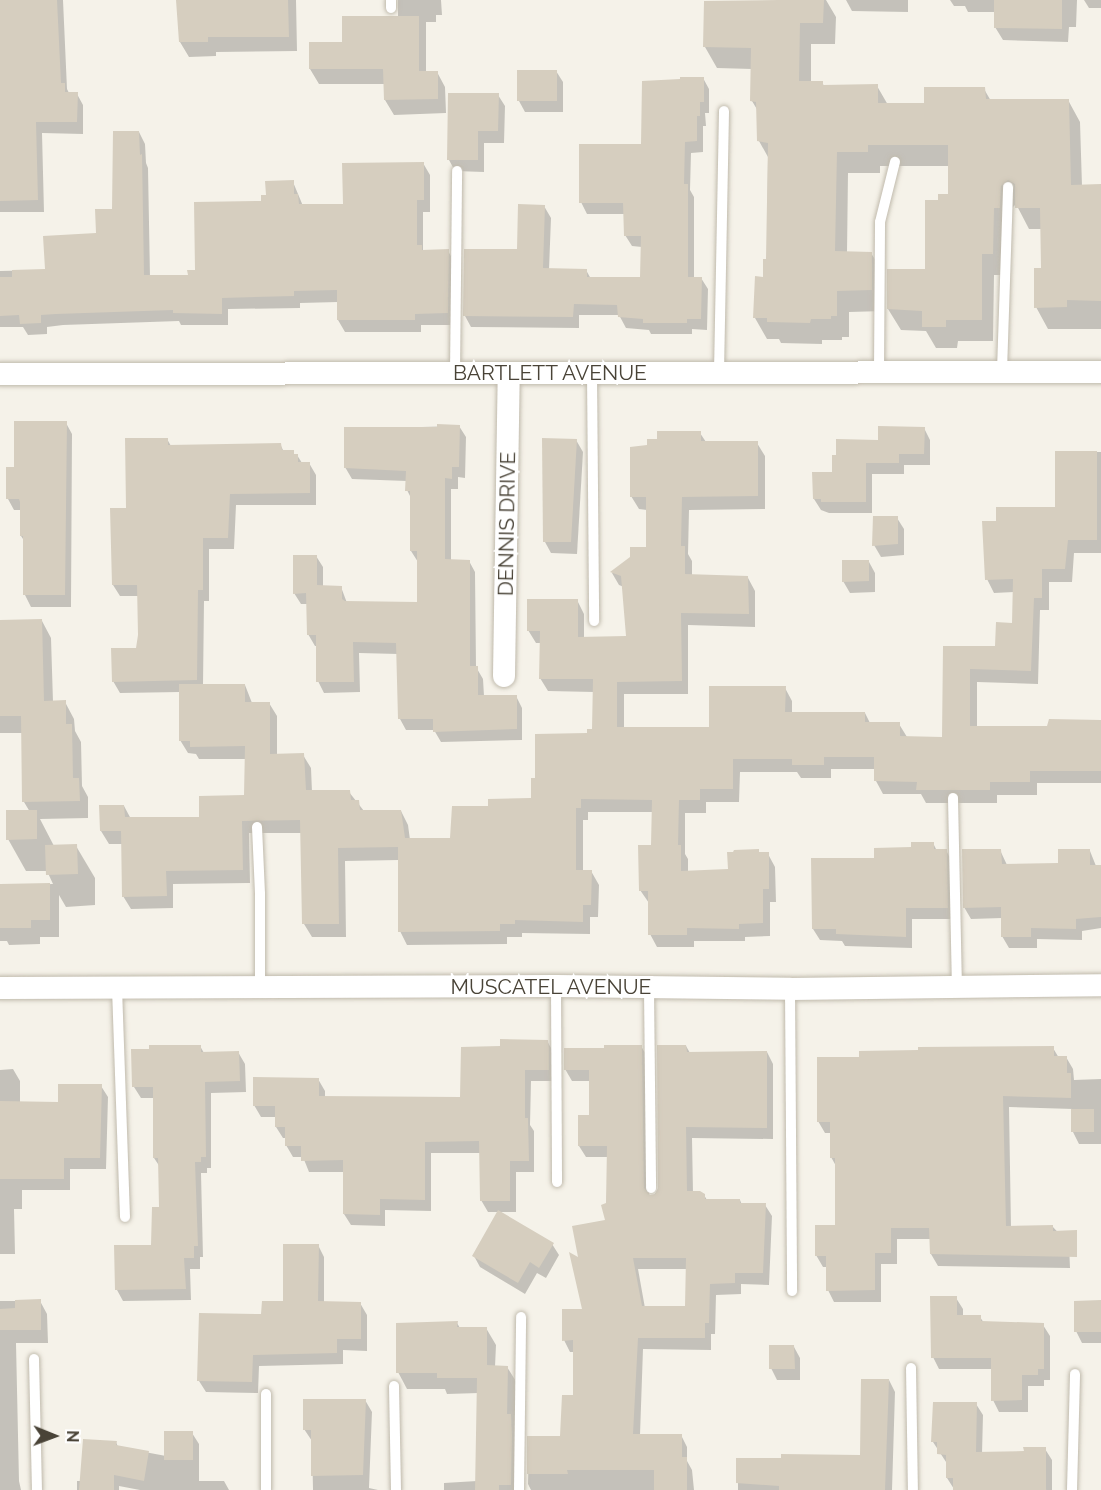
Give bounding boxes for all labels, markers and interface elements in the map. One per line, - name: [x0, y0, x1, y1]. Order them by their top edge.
- street label: BARTLETT AVENUE: [452, 360, 648, 386]
- street label: DENNIS DRIVE: [493, 452, 521, 596]
- street label: MUSCATEL AVENUE: [450, 974, 652, 1000]
- north arrow: [24, 1406, 84, 1466]
- text: N: [63, 1430, 82, 1443]

